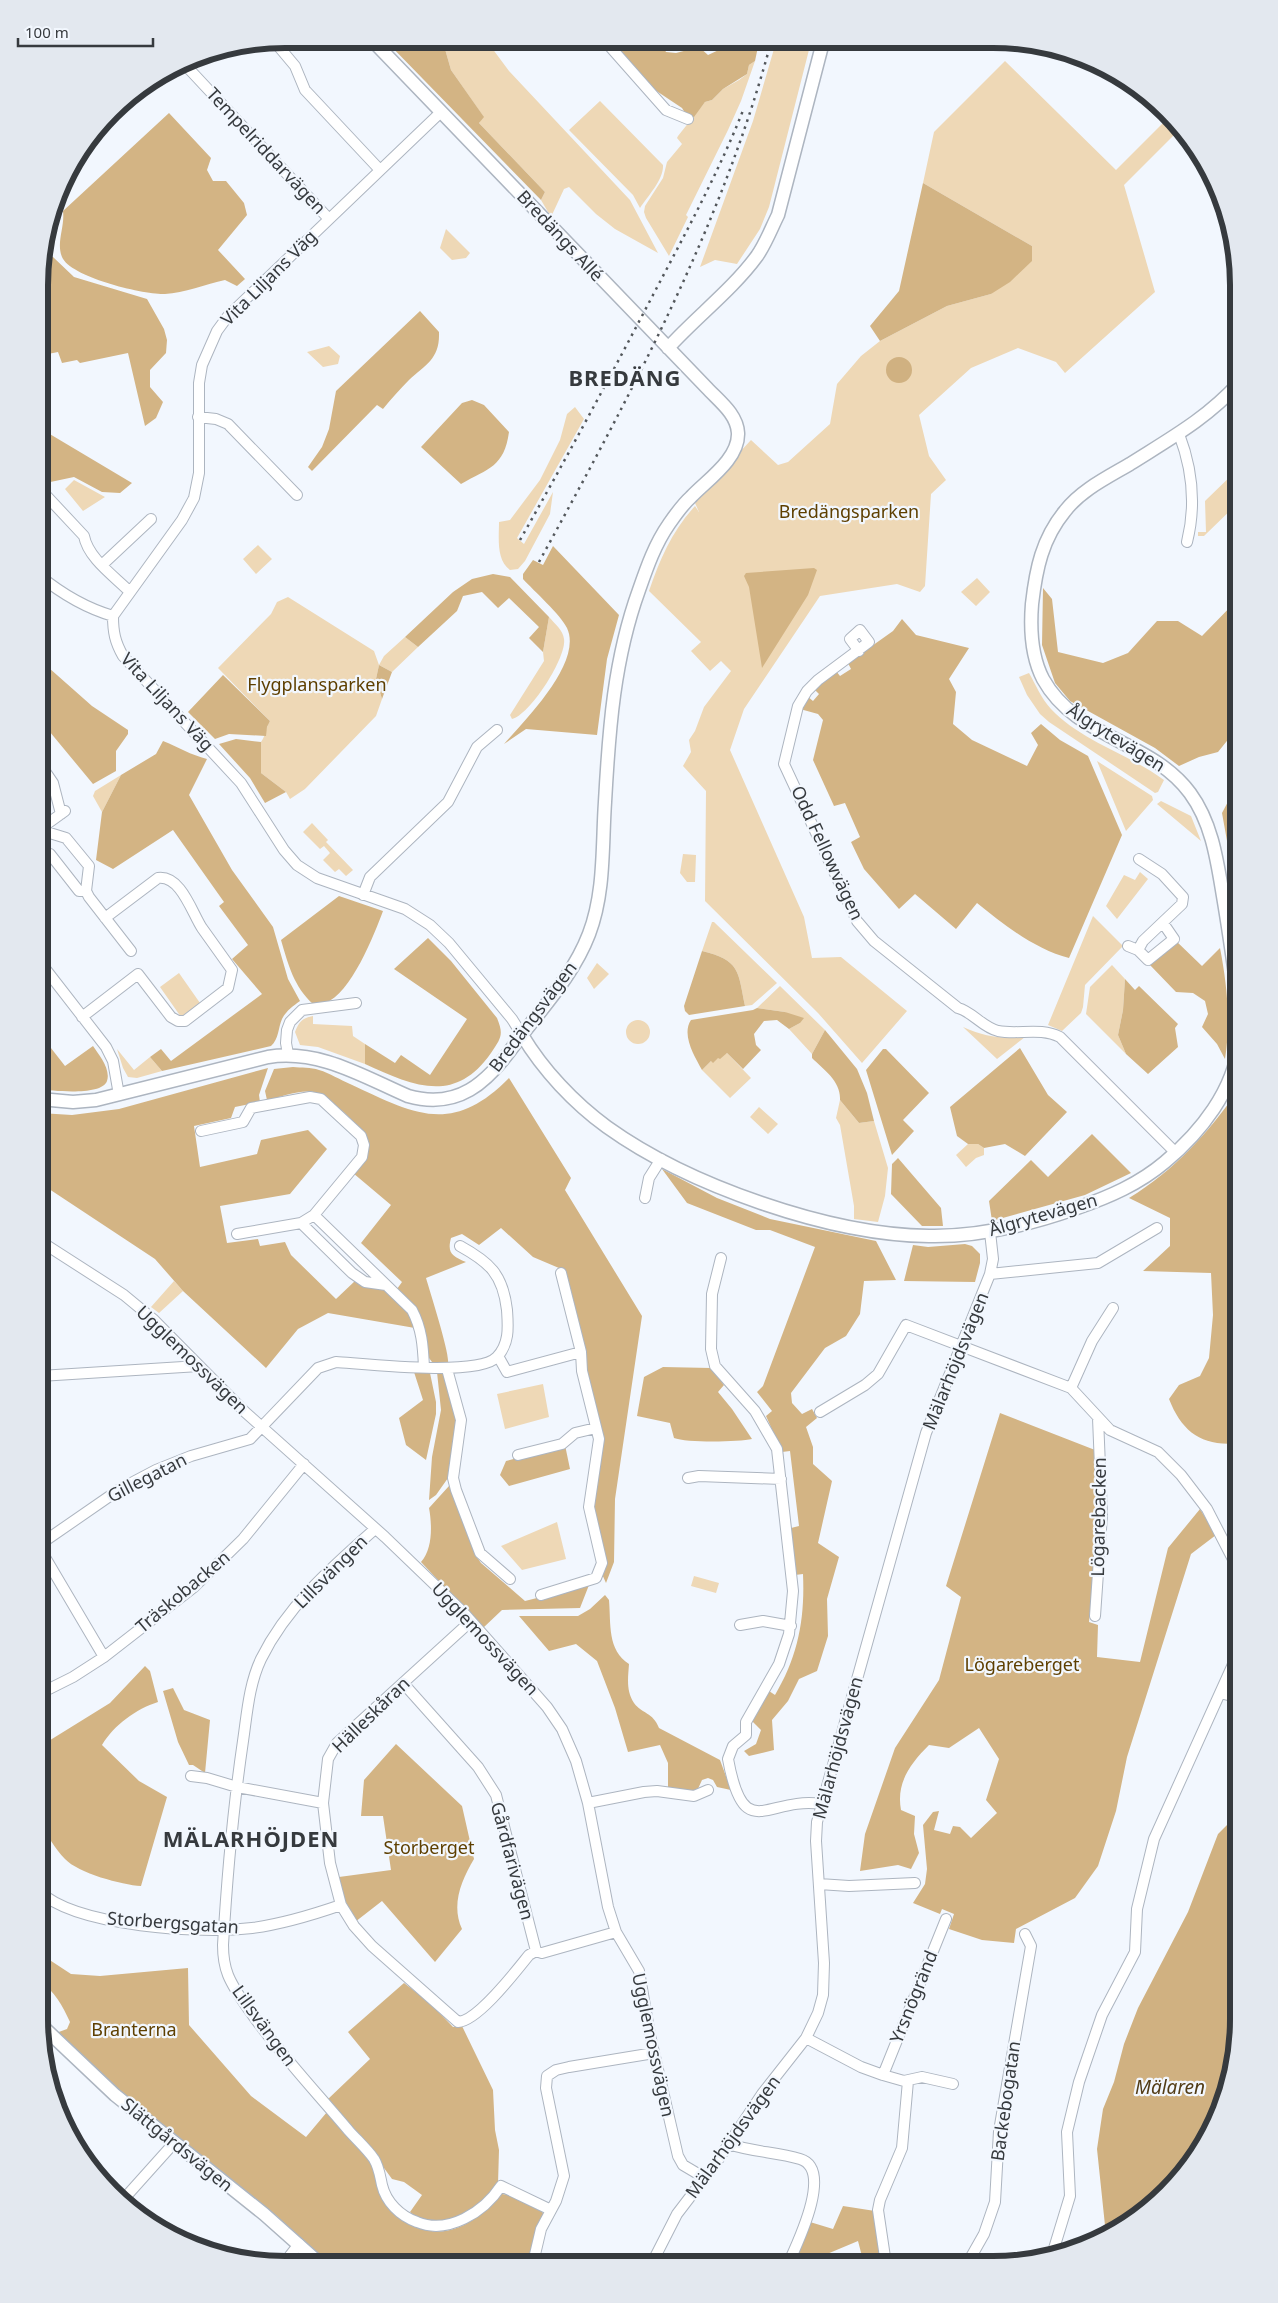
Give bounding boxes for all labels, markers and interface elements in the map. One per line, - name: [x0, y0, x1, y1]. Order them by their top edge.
- scale bar: [18, 15, 152, 47]
- text: 100 m: [25, 22, 69, 42]
- street label: Tempelriddarvägen: [202, 82, 332, 219]
- street label: Bredängs Allé: [512, 185, 609, 286]
- street label: Vita Liljans Väg: [215, 224, 321, 330]
- district label: BREDÄNG: [568, 362, 682, 392]
- park label: Bredängsparken: [779, 499, 919, 523]
- street label: Vita Liljans Väg: [116, 647, 220, 756]
- park label: Flygplansparken: [247, 672, 387, 696]
- street label: Ålgrytevägen: [1063, 697, 1170, 777]
- street label: Odd Fellowvägen: [786, 781, 870, 924]
- street label: Bredängsvägen: [483, 956, 582, 1077]
- street label: Ålgrytevägen: [986, 1187, 1100, 1241]
- street label: Mälarhöjdsvägen: [916, 1288, 994, 1433]
- street label: Ugglemossvägen: [132, 1300, 254, 1419]
- street label: Gillegatan: [103, 1447, 190, 1507]
- street label: Lögarebacken: [1085, 1457, 1111, 1577]
- street label: Lillsvängen: [288, 1529, 372, 1613]
- street label: Träskobacken: [130, 1545, 235, 1638]
- street label: Ugglemossvägen: [427, 1577, 545, 1700]
- park label: Lögareberget: [965, 1652, 1080, 1676]
- street label: Hälleskåran: [326, 1671, 414, 1757]
- street label: Mälarhöjdsvägen: [806, 1674, 868, 1822]
- street label: Gårdfarivägen: [486, 1799, 540, 1922]
- district label: MÄLARHÖJDEN: [163, 1823, 339, 1853]
- park label: Storberget: [384, 1835, 475, 1859]
- street label: Storbergsgatan: [107, 1905, 240, 1939]
- street label: Yrsnögränd: [884, 1947, 943, 2047]
- street label: Ugglemossvägen: [627, 1971, 681, 2119]
- street label: Lillsvängen: [227, 1980, 302, 2071]
- park label: Branterna: [91, 2017, 177, 2041]
- street label: Backebogatan: [985, 2039, 1025, 2162]
- street label: Mälarhöjdsvägen: [679, 2070, 785, 2203]
- water label: Mälaren: [1135, 2074, 1205, 2100]
- street label: Slättgårdsvägen: [117, 2092, 238, 2197]

